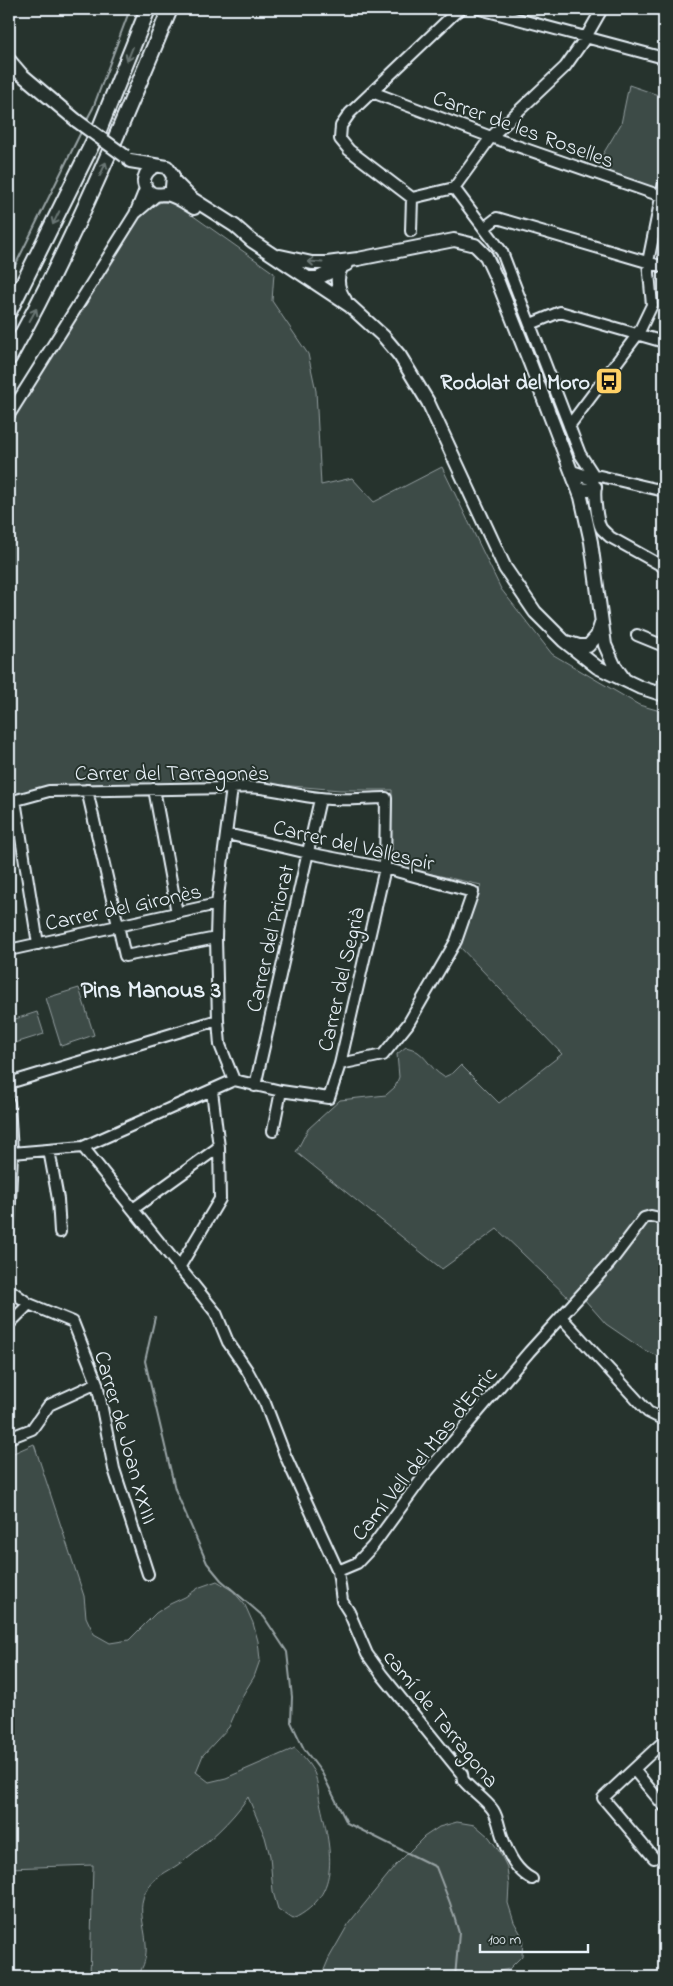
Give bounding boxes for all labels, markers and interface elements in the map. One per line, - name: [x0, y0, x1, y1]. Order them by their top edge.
- one-way arrow: [125, 46, 134, 61]
- street label: Carrer de les Roselles: [428, 83, 618, 178]
- one-way arrow: [98, 162, 108, 177]
- one-way arrow: [51, 210, 60, 225]
- one-way arrow: [307, 258, 323, 267]
- one-way arrow: [28, 308, 38, 323]
- bus stop icon: Rodolat del Moro: [594, 366, 624, 396]
- place label: Rodolat del Moro: [440, 368, 590, 400]
- street label: Carrer del Tarragonès: [75, 759, 269, 792]
- street label: Carrer del Vallespir: [270, 813, 437, 881]
- street label: Carrer del Priorat: [239, 861, 305, 1016]
- street label: Carrer del Gironès: [42, 877, 205, 941]
- street label: Carrer del Segrià: [311, 904, 376, 1055]
- district label: Pins Manous 3: [81, 974, 221, 1009]
- street label: Carrer de Joan XXIII: [84, 1347, 164, 1528]
- street label: Camí Vell del Mas d'Enric: [345, 1361, 506, 1549]
- street label: camí de Tarragona: [373, 1644, 506, 1797]
- scale bar: [480, 1921, 588, 1953]
- text: 100 m: [488, 1929, 521, 1951]

